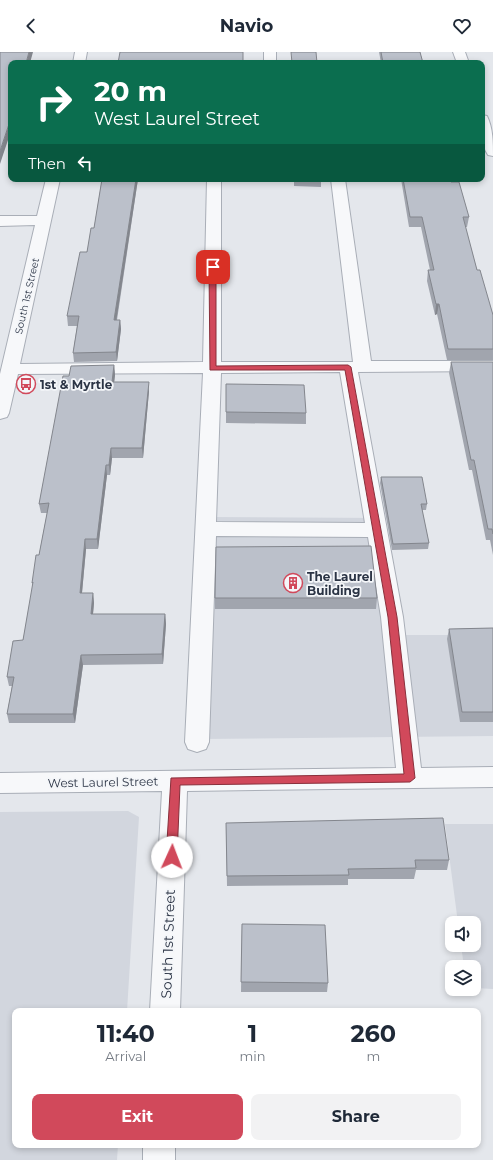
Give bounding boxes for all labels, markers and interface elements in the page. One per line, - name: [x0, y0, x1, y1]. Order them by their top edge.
- icon: back: [20, 15, 42, 37]
- text: Navio: [220, 15, 273, 37]
- icon: heart: [451, 15, 473, 37]
- text: 20 m: [94, 74, 167, 108]
- icon: right: [28, 76, 80, 128]
- text: West Laurel Street: [94, 108, 260, 130]
- icon: left: [74, 152, 96, 174]
- text: Then: [28, 154, 66, 173]
- pin: [196, 250, 230, 284]
- icon: arrive: [202, 256, 224, 278]
- street label: South 1st Street: [12, 257, 42, 335]
- bus stop icon: 1st & Myrtle: [15, 373, 37, 395]
- place label: 1st & Myrtle: [40, 377, 113, 392]
- place label: The Laurel Building: [307, 569, 373, 598]
- building icon: The Laurel Building: [282, 572, 304, 594]
- street label: West Laurel Street: [48, 774, 159, 790]
- position arrow: [151, 836, 193, 878]
- street label: South 1st Street: [157, 889, 179, 999]
- map controls: [445, 916, 481, 996]
- button: sound: [445, 916, 481, 952]
- button: layers: [445, 960, 481, 996]
- text: 11:40: [97, 1019, 155, 1048]
- text: 1: [248, 1019, 257, 1048]
- text: 260: [350, 1019, 396, 1048]
- text: Arrival: [105, 1048, 146, 1064]
- text: min: [240, 1048, 266, 1064]
- text: m: [366, 1048, 380, 1064]
- button: Exit: [32, 1094, 243, 1140]
- button: Share: [251, 1094, 461, 1140]

